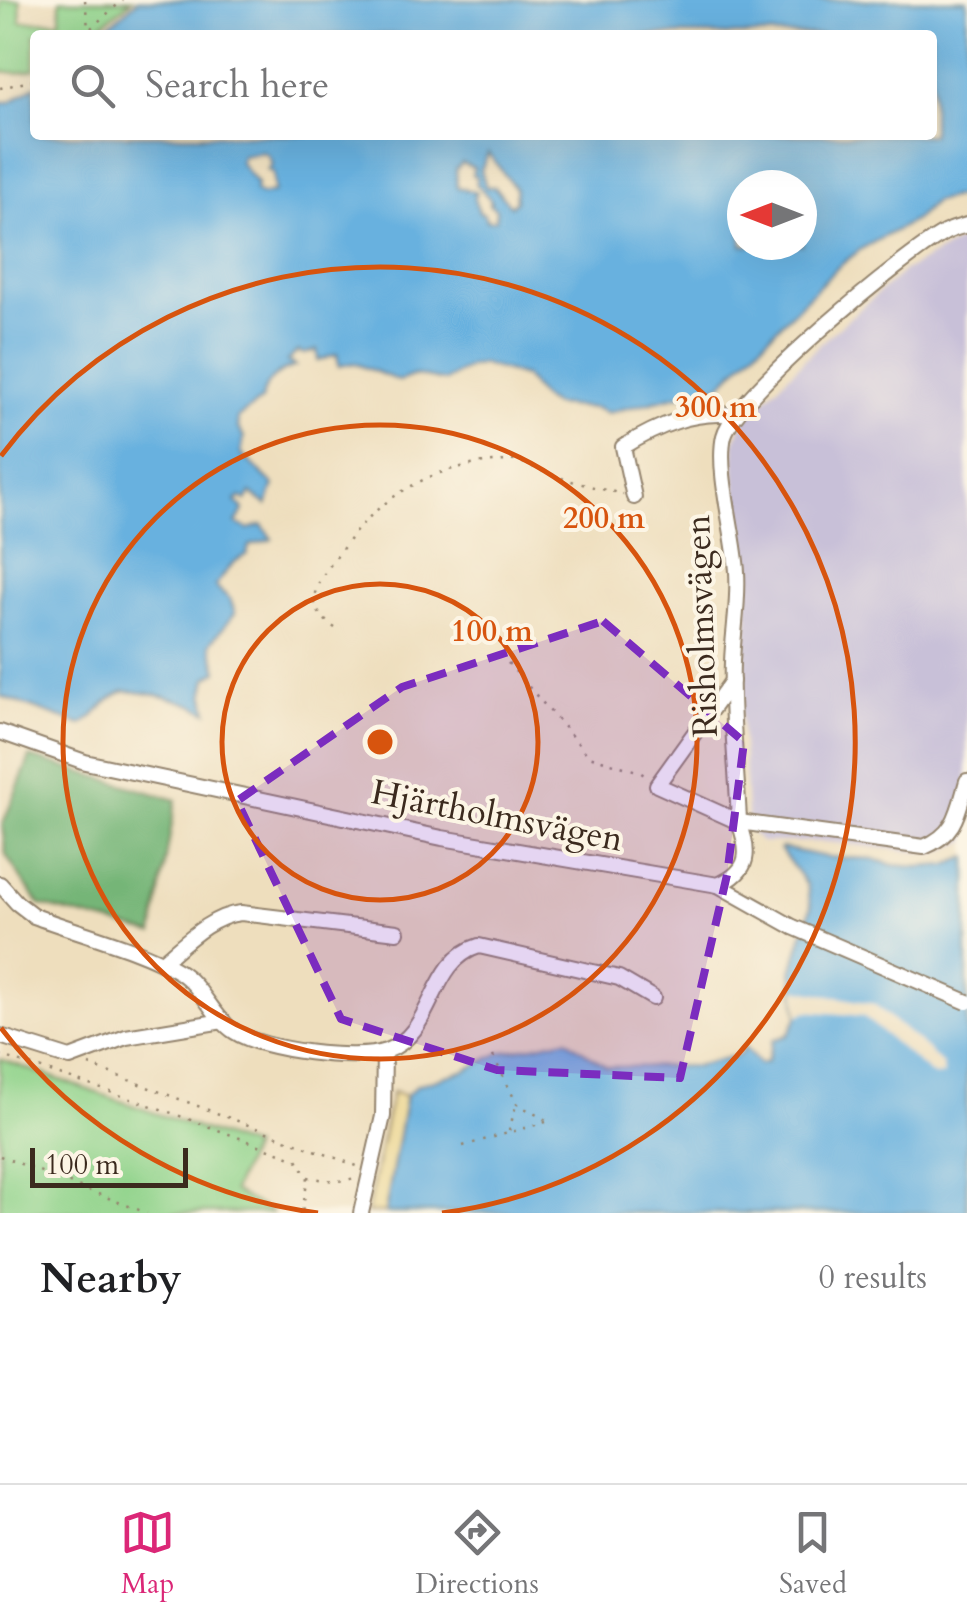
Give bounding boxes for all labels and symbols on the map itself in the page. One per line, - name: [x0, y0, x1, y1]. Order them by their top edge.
- north arrow: [727, 170, 817, 260]
- text: 300 m: [675, 387, 757, 428]
- text: 200 m: [563, 498, 645, 539]
- street label: Risholmsvägen: [674, 514, 730, 738]
- text: 100 m: [451, 611, 533, 652]
- centre of rings: [362, 724, 398, 760]
- street label: Hjärtholmsvägen: [367, 768, 627, 864]
- scale bar: [30, 1143, 188, 1188]

